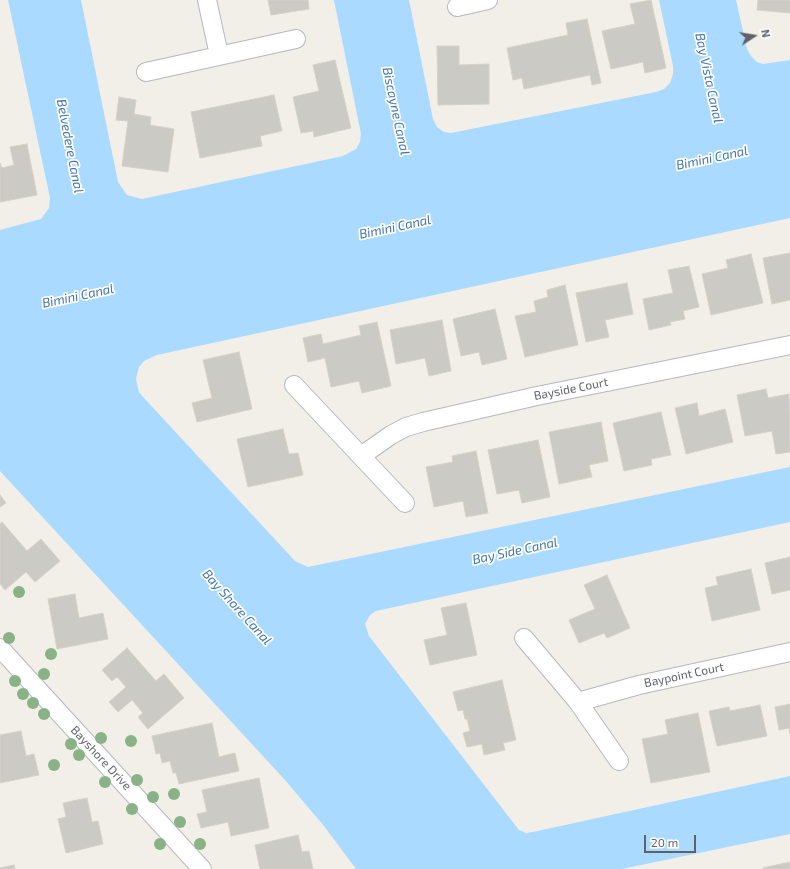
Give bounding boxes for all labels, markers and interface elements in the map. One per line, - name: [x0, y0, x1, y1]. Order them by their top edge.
- north arrow: [734, 16, 774, 56]
- text: N: [759, 28, 773, 39]
- water label: Bay Vista Canal: [692, 31, 726, 125]
- water label: Biscayne Canal: [379, 66, 413, 156]
- water label: Belvedere Canal: [53, 98, 87, 194]
- water label: Bimini Canal: [675, 143, 749, 173]
- water label: Bimini Canal: [358, 212, 432, 242]
- water label: Bimini Canal: [41, 281, 115, 311]
- street label: Bayside Court: [533, 375, 609, 403]
- water label: Bay Side Canal: [471, 534, 559, 568]
- water label: Bay Shore Canal: [199, 566, 275, 648]
- street label: Baypoint Court: [643, 660, 725, 690]
- street label: Bayshore Drive: [68, 723, 134, 793]
- scale bar: [646, 827, 698, 853]
- text: 20 m: [651, 835, 678, 849]

